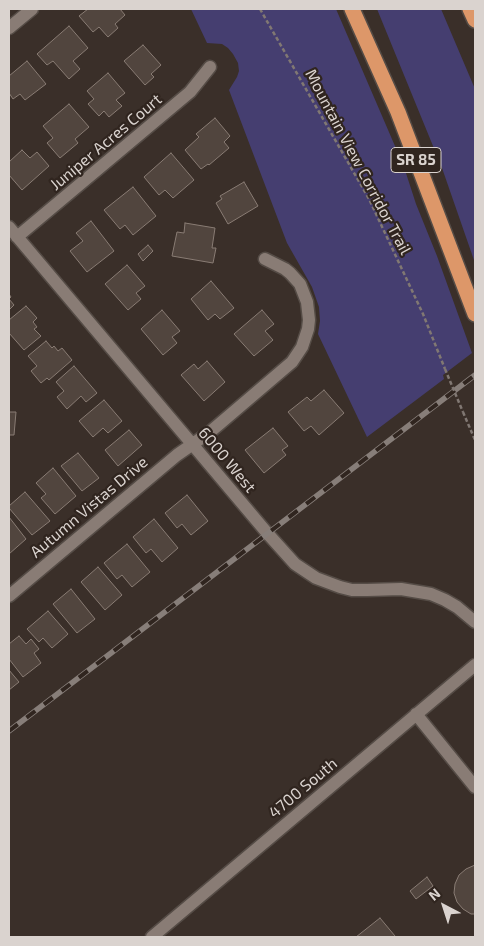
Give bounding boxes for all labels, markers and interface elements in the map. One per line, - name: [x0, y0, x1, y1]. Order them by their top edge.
- street label: Mountain View Corridor Trail: [301, 66, 415, 258]
- street label: Juniper Acres Court: [46, 90, 166, 194]
- road number: SR 85: [391, 148, 441, 172]
- street label: 6000 West: [194, 423, 260, 497]
- street label: Autumn Vistas Drive: [26, 452, 152, 562]
- street label: 4700 South: [265, 754, 341, 822]
- north arrow: [419, 881, 469, 931]
- text: N: [425, 884, 443, 904]

